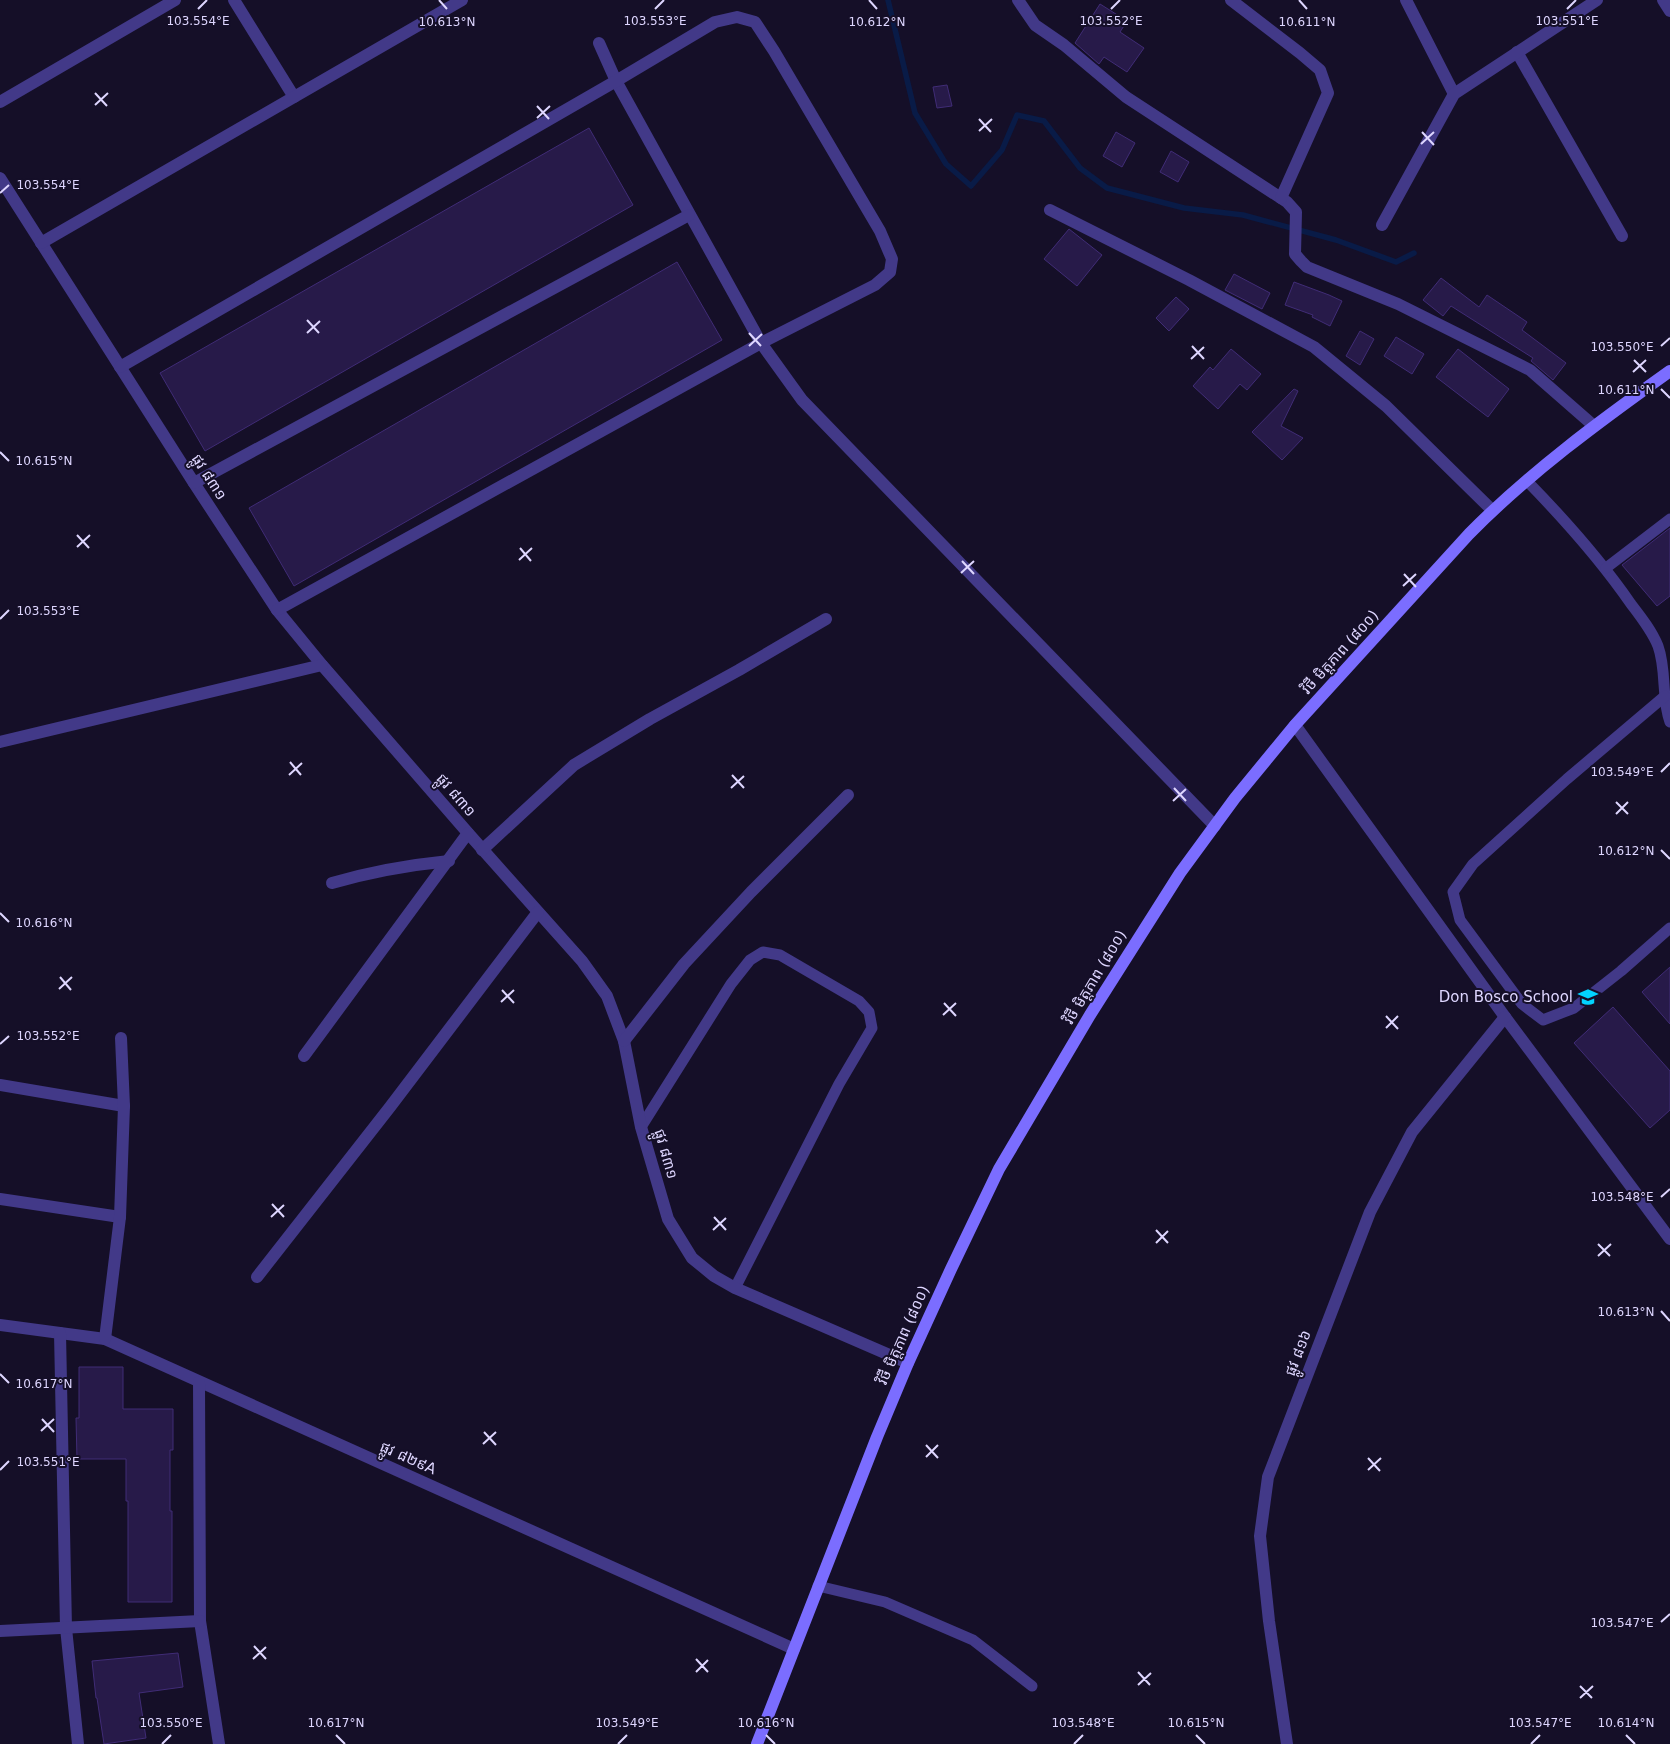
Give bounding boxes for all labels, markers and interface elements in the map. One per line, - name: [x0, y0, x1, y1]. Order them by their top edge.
- text: 103.554°E: [166, 14, 230, 28]
- text: 103.553°E: [623, 14, 687, 28]
- text: 103.552°E: [1079, 14, 1143, 28]
- text: 103.551°E: [1535, 14, 1599, 28]
- text: 10.613°N: [419, 15, 475, 29]
- text: 10.612°N: [849, 15, 905, 29]
- text: 10.611°N: [1279, 15, 1335, 29]
- text: 103.554°E: [16, 178, 80, 192]
- text: 103.550°E: [1590, 340, 1654, 354]
- text: 10.611°N: [1598, 383, 1654, 397]
- street label: ផ្លូវ ៨៣១: [184, 451, 230, 506]
- text: 10.615°N: [16, 454, 72, 468]
- text: 103.553°E: [16, 604, 80, 618]
- street label: វិថី មិត្តភាព (៨០០): [1297, 606, 1383, 698]
- text: 103.549°E: [1590, 765, 1654, 779]
- street label: ផ្លូវ ៨៣១: [429, 770, 480, 823]
- text: 10.612°N: [1598, 844, 1654, 858]
- text: 10.616°N: [16, 916, 72, 930]
- street label: វិថី មិត្តភាព (៨០០): [1059, 926, 1131, 1028]
- school or university icon: Don Bosco School: [1577, 986, 1599, 1008]
- place label: Don Bosco School: [1439, 988, 1573, 1006]
- text: 103.552°E: [16, 1029, 80, 1043]
- street label: ផ្លូវ ៨៣១: [646, 1127, 682, 1182]
- text: 103.548°E: [1590, 1190, 1654, 1204]
- street label: វិថី មិត្តភាព (៨០០): [872, 1282, 933, 1388]
- text: 10.613°N: [1598, 1305, 1654, 1319]
- street label: ផ្លូវ ៨១៦: [1281, 1327, 1319, 1380]
- text: 10.617°N: [16, 1377, 72, 1391]
- street label: ផ្លូវ ៨២៩A: [375, 1438, 440, 1483]
- text: 103.551°E: [16, 1455, 80, 1469]
- text: 103.547°E: [1590, 1616, 1654, 1630]
- text: 103.550°E: [139, 1716, 203, 1730]
- text: 10.617°N: [308, 1716, 364, 1730]
- text: 103.549°E: [595, 1716, 659, 1730]
- text: 10.616°N: [738, 1716, 794, 1730]
- text: 103.548°E: [1051, 1716, 1115, 1730]
- text: 10.615°N: [1168, 1716, 1224, 1730]
- text: 103.547°E: [1508, 1716, 1572, 1730]
- text: 10.614°N: [1598, 1716, 1654, 1730]

